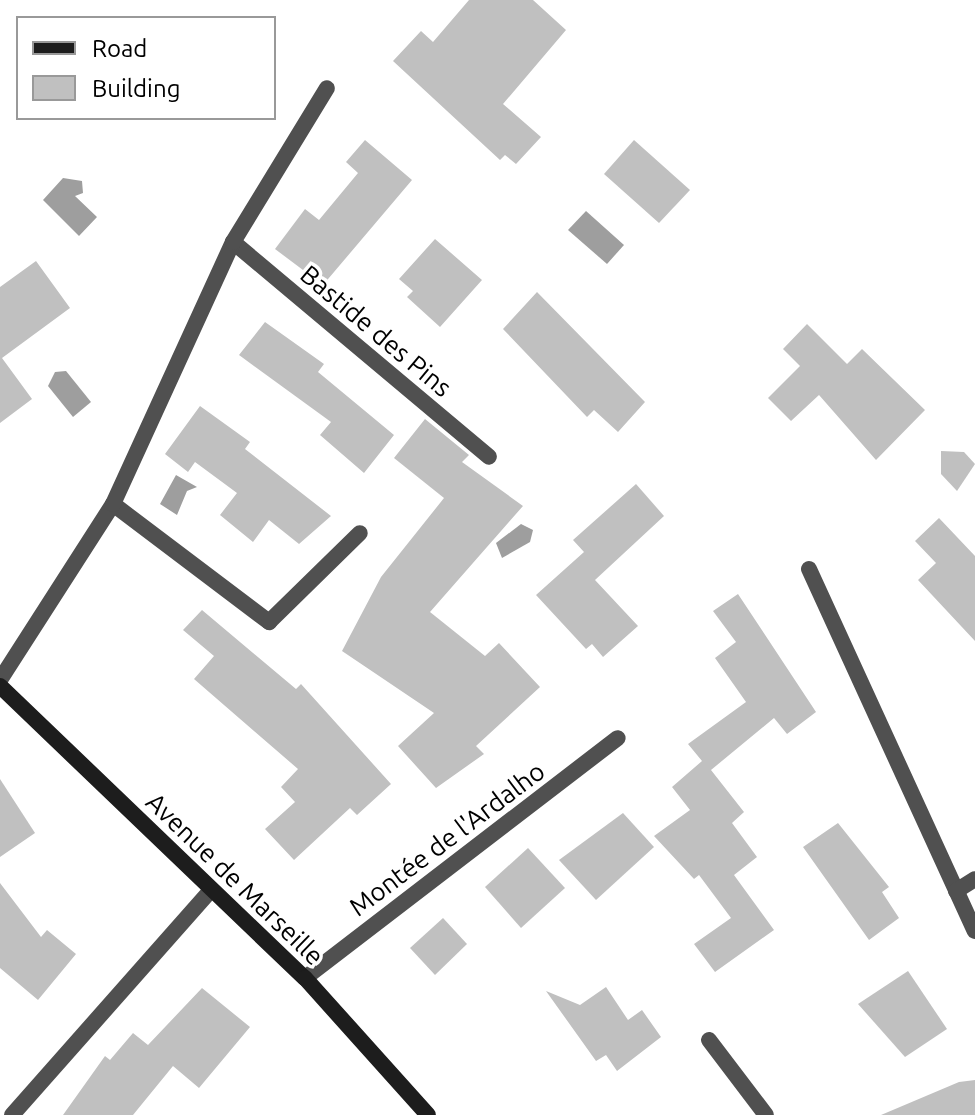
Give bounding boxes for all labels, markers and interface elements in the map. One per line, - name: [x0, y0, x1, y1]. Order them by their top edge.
- legend: [16, 16, 276, 120]
- text: Road: [92, 35, 147, 62]
- text: Building: [92, 75, 180, 102]
- street label: Bastide des Pins: [294, 259, 458, 403]
- street label: Montée de l'Ardalho: [343, 755, 551, 923]
- street label: Avenue de Marseille: [140, 786, 330, 972]

